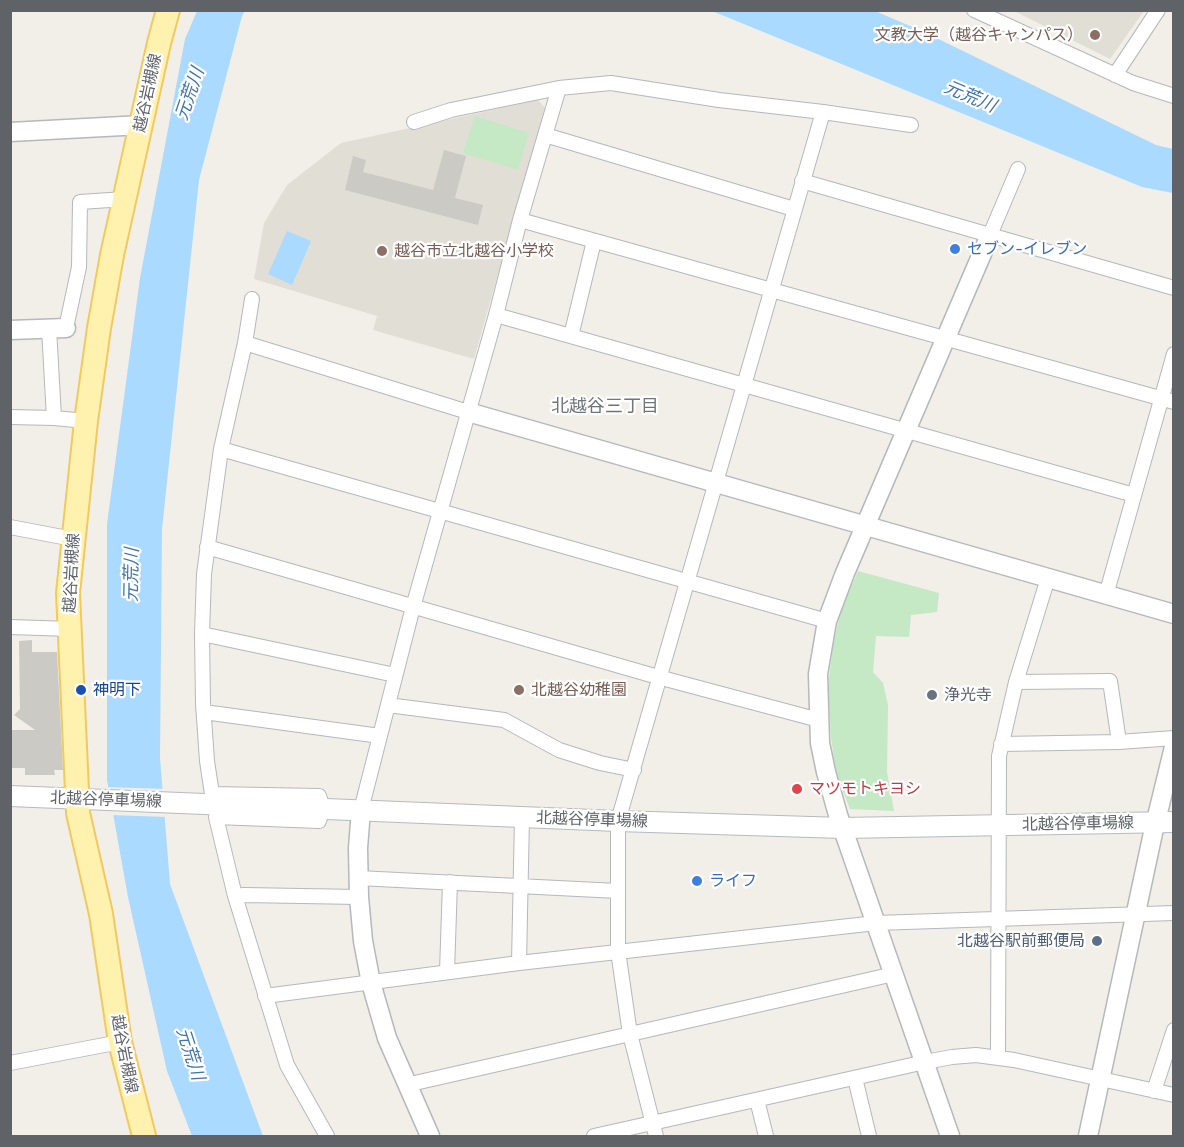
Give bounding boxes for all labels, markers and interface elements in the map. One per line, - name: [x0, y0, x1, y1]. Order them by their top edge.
- place label: 文教大学（越谷キャンパス）: [875, 25, 1083, 45]
- marker: 文教大学（越谷キャンパス）: [1088, 28, 1102, 42]
- street label: 越谷岩槻線: [130, 52, 166, 134]
- water label: 元荒川: [171, 65, 209, 123]
- water label: 元荒川: [941, 77, 999, 117]
- place label: セブン-イレブン: [967, 239, 1087, 259]
- place label: 越谷市立北越谷小学校: [394, 241, 554, 261]
- marker: セブン-イレブン: [948, 242, 962, 256]
- marker: 越谷市立北越谷小学校: [375, 244, 389, 258]
- district label: 北越谷三丁目: [551, 396, 659, 418]
- street label: 越谷岩槻線: [60, 533, 84, 613]
- water label: 元荒川: [121, 548, 143, 602]
- place label: 神明下: [93, 680, 141, 700]
- place label: 北越谷幼稚園: [531, 680, 627, 700]
- marker: 神明下: [74, 683, 88, 697]
- marker: 北越谷幼稚園: [512, 683, 526, 697]
- place label: 浄光寺: [944, 685, 992, 705]
- marker: 浄光寺: [925, 688, 939, 702]
- place label: マツモトキヨシ: [809, 779, 921, 799]
- marker: マツモトキヨシ: [790, 782, 804, 796]
- street label: 北越谷停車場線: [50, 788, 162, 812]
- street label: 北越谷停車場線: [536, 808, 648, 832]
- street label: 北越谷停車場線: [1022, 813, 1134, 835]
- place label: ライフ: [709, 871, 757, 891]
- marker: ライフ: [690, 874, 704, 888]
- place label: 北越谷駅前郵便局: [957, 931, 1085, 951]
- marker: 北越谷駅前郵便局: [1090, 934, 1104, 948]
- street label: 越谷岩槻線: [107, 1013, 141, 1095]
- water label: 元荒川: [171, 1025, 209, 1083]

